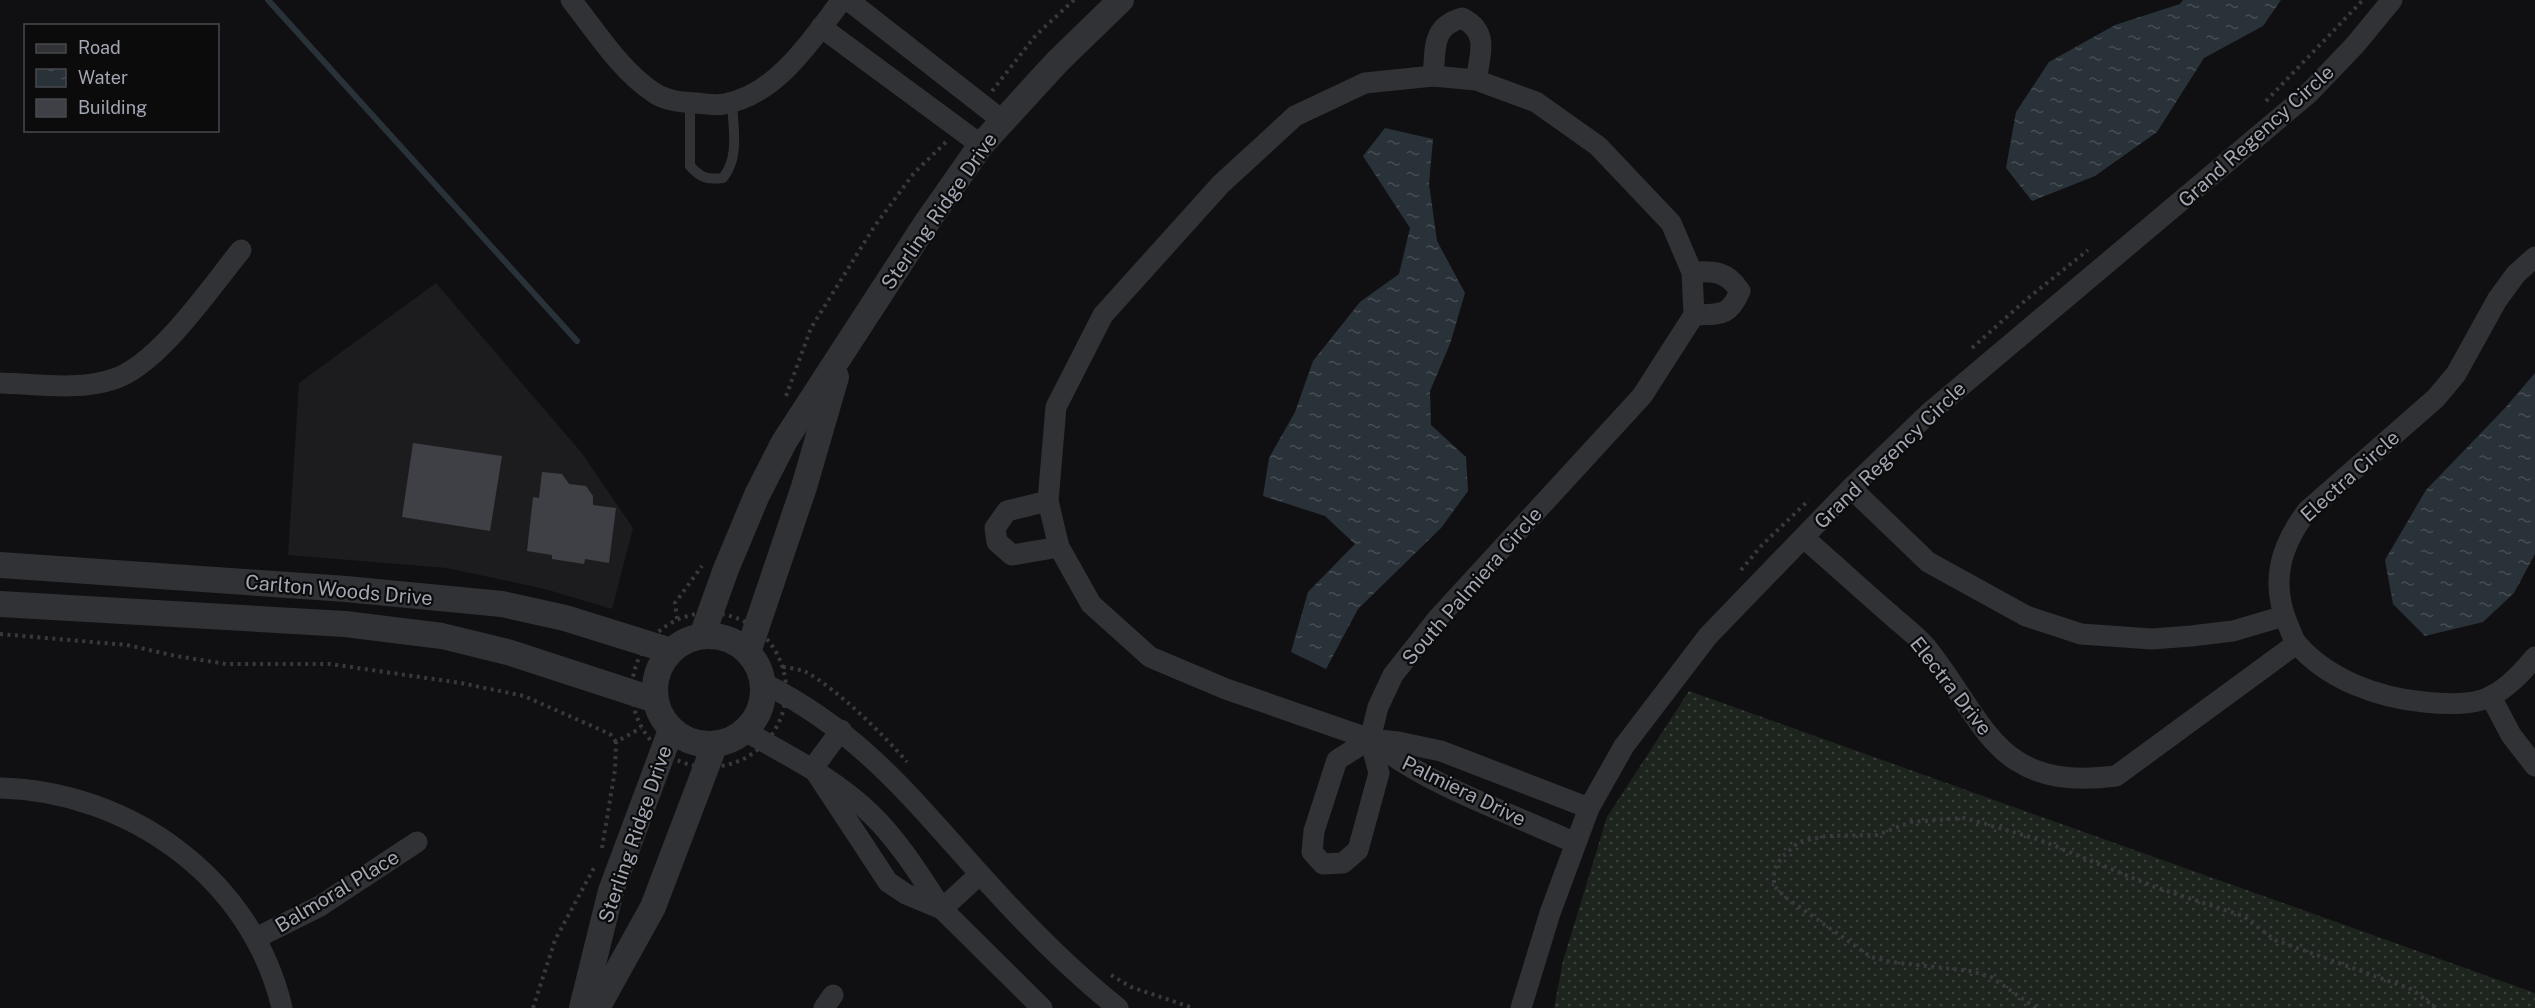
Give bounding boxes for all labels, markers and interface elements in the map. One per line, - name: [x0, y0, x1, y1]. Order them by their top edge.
- legend: [24, 24, 219, 132]
- text: Road: [78, 37, 121, 58]
- street label: Grand Regency Circle: [2173, 60, 2339, 212]
- text: Water: [78, 67, 128, 88]
- text: Building: [78, 97, 147, 118]
- street label: Sterling Ridge Drive: [876, 128, 1002, 294]
- street label: Grand Regency Circle: [1809, 376, 1971, 534]
- street label: Electra Circle: [2296, 425, 2404, 527]
- street label: South Palmiera Circle: [1397, 502, 1547, 670]
- street label: Carlton Woods Drive: [244, 570, 434, 610]
- street label: Electra Drive: [1905, 632, 1997, 740]
- street label: Sterling Ridge Drive: [593, 742, 677, 926]
- street label: Palmiera Drive: [1398, 751, 1530, 831]
- street label: Balmoral Place: [271, 845, 403, 937]

